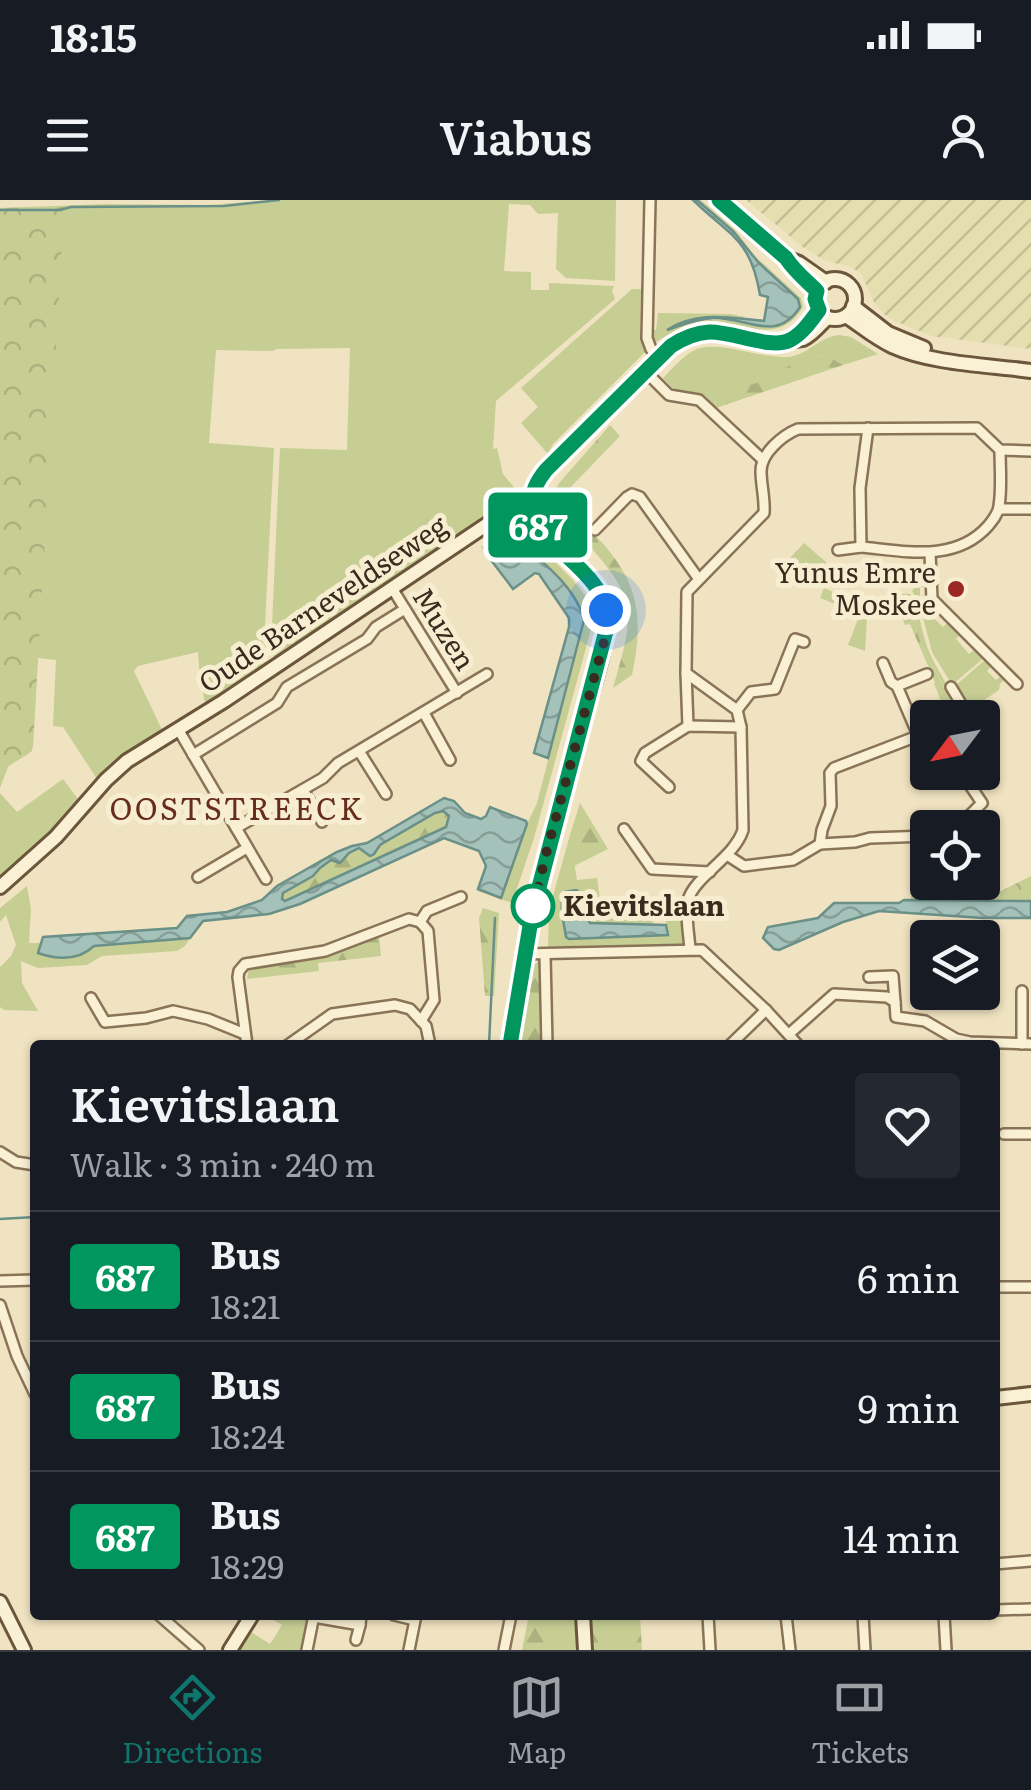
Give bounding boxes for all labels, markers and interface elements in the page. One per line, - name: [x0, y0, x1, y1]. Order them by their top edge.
- text: 18:15: [50, 7, 137, 64]
- text: Viabus: [439, 102, 592, 169]
- icon: menu: [40, 108, 95, 163]
- icon: person: [936, 108, 991, 163]
- line badge: 687: [480, 492, 596, 558]
- text: 687: [508, 499, 568, 551]
- street label: Oude Barneveldseweg: [189, 503, 455, 701]
- place label: Yunus Emre Moskee: [774, 550, 936, 624]
- street label: Muzen: [404, 578, 488, 678]
- marker: Yunus Emre Moskee: [945, 578, 967, 600]
- your location: [581, 585, 631, 635]
- north arrow: [910, 700, 1000, 790]
- map controls: [910, 700, 1000, 1010]
- district label: OOSTSTREECK: [109, 785, 365, 829]
- button: locate: [910, 810, 1000, 900]
- place label: Kievitslaan: [563, 883, 725, 925]
- marker: Kievitslaan: [512, 885, 554, 927]
- button: layers: [910, 920, 1000, 1010]
- text: Kievitslaan: [70, 1066, 340, 1137]
- button: heart: [855, 1073, 960, 1178]
- text: Walk · 3 min · 240 m: [70, 1139, 375, 1187]
- text: Bus: [210, 1224, 281, 1281]
- text: 6 min: [857, 1248, 960, 1305]
- text: 687: [95, 1250, 155, 1302]
- text: 18:21: [210, 1281, 280, 1329]
- text: Bus: [210, 1354, 281, 1411]
- text: 9 min: [858, 1378, 960, 1435]
- text: 687: [95, 1380, 155, 1432]
- text: 18:24: [210, 1411, 285, 1459]
- text: Bus: [210, 1484, 281, 1541]
- text: 14 min: [843, 1508, 960, 1565]
- text: 687: [95, 1510, 155, 1562]
- text: 18:29: [210, 1541, 284, 1589]
- tab: Directions: [122, 1670, 262, 1772]
- tab: Map: [507, 1670, 566, 1772]
- tab: Tickets: [811, 1670, 909, 1772]

